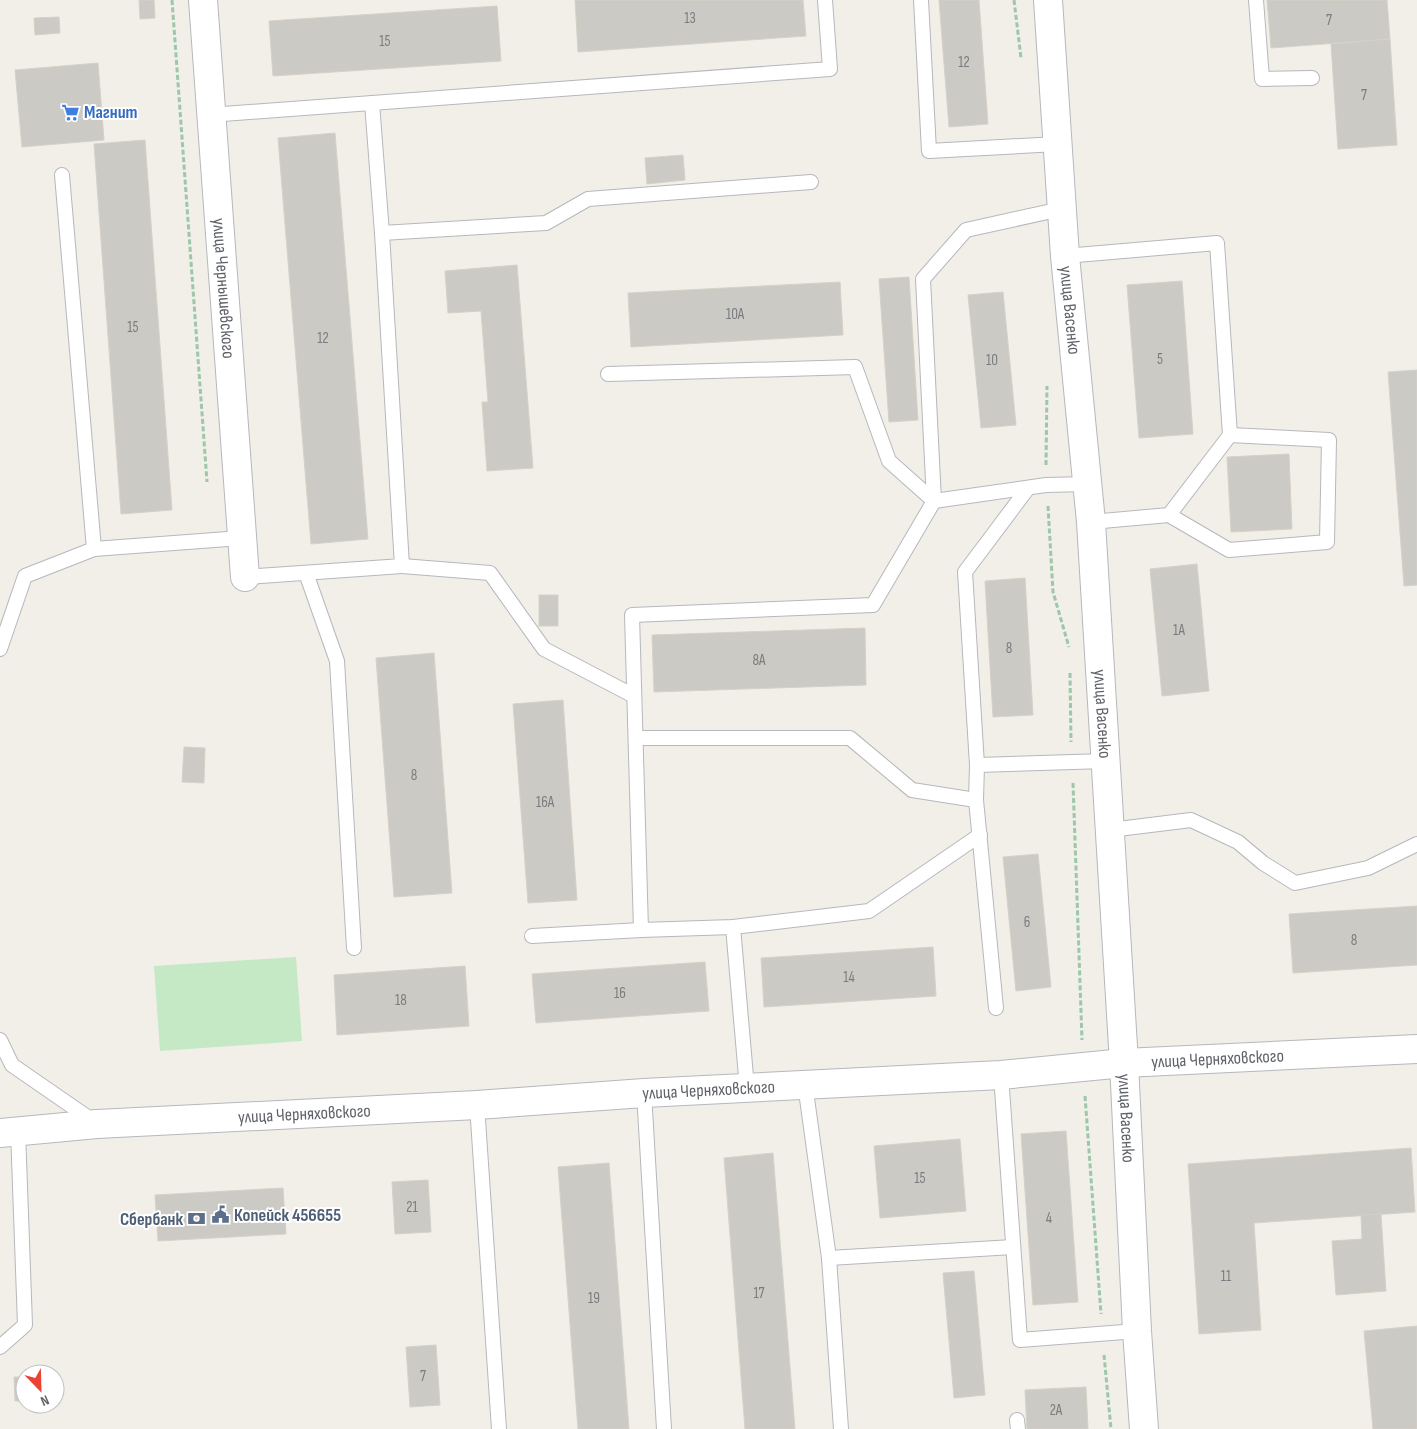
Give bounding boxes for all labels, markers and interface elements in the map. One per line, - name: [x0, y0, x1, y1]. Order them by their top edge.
- house number: 13: [684, 9, 696, 28]
- house number: 7: [1326, 11, 1332, 30]
- house number: 15: [379, 32, 391, 51]
- house number: 12: [958, 53, 970, 72]
- house number: 7: [1361, 86, 1367, 105]
- supermarket icon: Магнит: [60, 102, 80, 122]
- place label: Магнит: [84, 102, 138, 123]
- street label: улица Чернышевского: [208, 217, 239, 359]
- street label: улица Васенко: [1055, 265, 1085, 356]
- house number: 10А: [726, 305, 745, 324]
- house number: 15: [127, 318, 139, 337]
- house number: 12: [317, 329, 329, 348]
- house number: 5: [1157, 350, 1163, 369]
- house number: 10: [986, 351, 998, 370]
- house number: 1А: [1173, 621, 1186, 640]
- house number: 8: [1006, 639, 1012, 658]
- house number: 8А: [753, 651, 766, 670]
- street label: улица Васенко: [1089, 669, 1115, 759]
- house number: 8: [411, 766, 417, 785]
- house number: 16А: [536, 793, 555, 812]
- house number: 6: [1024, 913, 1030, 932]
- house number: 8: [1351, 931, 1357, 950]
- house number: 14: [843, 968, 855, 987]
- house number: 16: [614, 984, 626, 1003]
- house number: 18: [395, 991, 407, 1010]
- street label: улица Черняховского: [1151, 1045, 1284, 1073]
- street label: улица Васенко: [1114, 1073, 1139, 1163]
- street label: улица Черняховского: [642, 1076, 776, 1104]
- street label: улица Черняховского: [237, 1100, 371, 1128]
- house number: 15: [914, 1169, 926, 1188]
- house number: 21: [406, 1198, 418, 1217]
- public building icon: Копейск 456655: [210, 1205, 230, 1225]
- place label: Копейск 456655: [234, 1205, 341, 1226]
- place label: Сбербанк: [120, 1209, 183, 1230]
- bank icon: Сбербанк: [187, 1209, 207, 1229]
- house number: 4: [1046, 1209, 1052, 1228]
- house number: 11: [1221, 1267, 1232, 1286]
- house number: 17: [753, 1284, 765, 1303]
- house number: 19: [588, 1289, 600, 1308]
- north arrow: [15, 1364, 65, 1414]
- house number: 7: [420, 1367, 426, 1386]
- text: N: [38, 1391, 52, 1410]
- house number: 2А: [1050, 1401, 1063, 1420]

